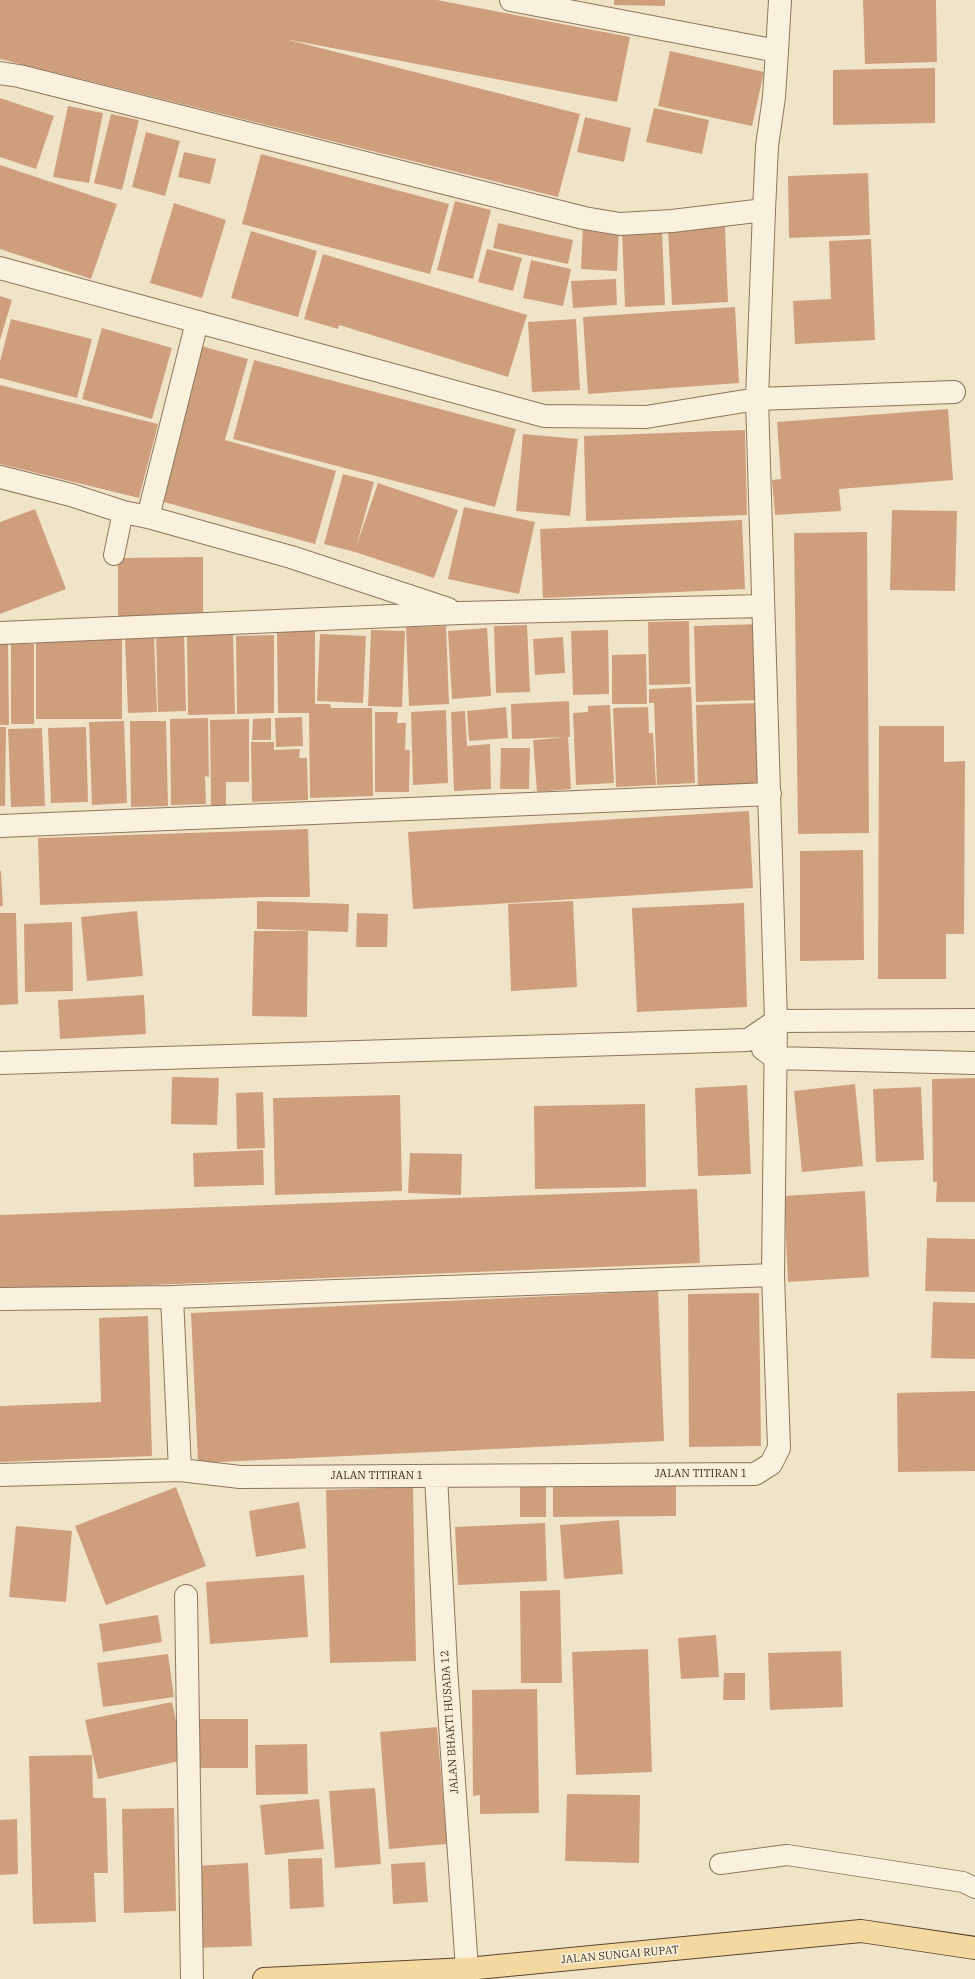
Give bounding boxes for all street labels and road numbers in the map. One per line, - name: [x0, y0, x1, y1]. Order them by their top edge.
- street label: JALAN TITIRAN 1: [655, 1467, 747, 1481]
- street label: JALAN TITIRAN 1: [331, 1469, 423, 1483]
- street label: JALAN BHAKTI HUSADA 12: [438, 1650, 462, 1794]
- street label: JALAN SUNGAI RUPAT: [561, 1943, 679, 1967]

